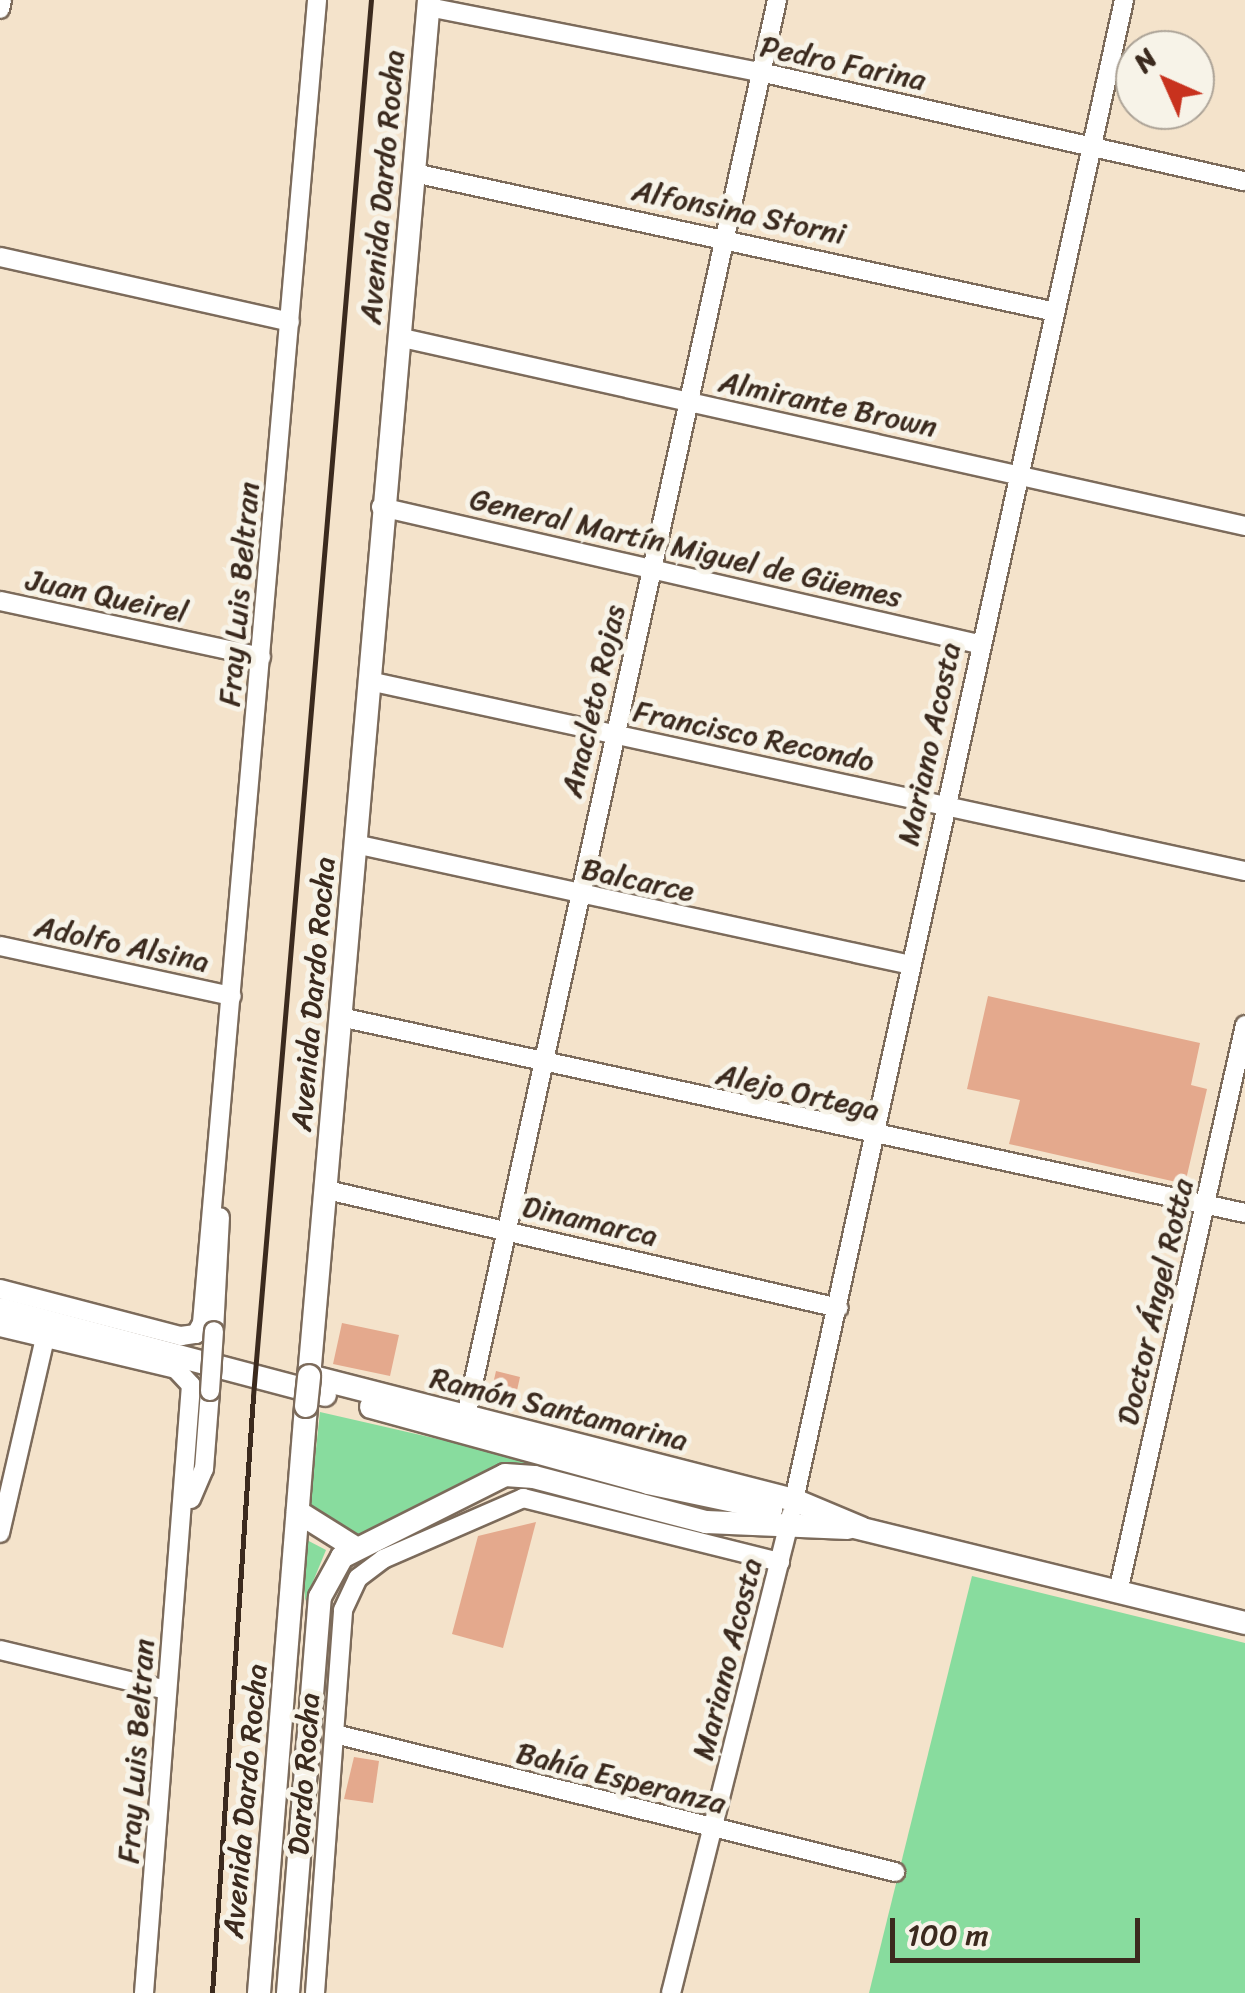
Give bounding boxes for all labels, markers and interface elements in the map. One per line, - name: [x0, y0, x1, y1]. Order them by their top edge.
- street label: Pedro Farina: [757, 28, 929, 98]
- north arrow: [1115, 30, 1215, 130]
- text: N: [1121, 36, 1169, 84]
- street label: Avenida Dardo Rocha: [352, 48, 412, 326]
- street label: Alfonsina Storni: [629, 172, 849, 252]
- street label: Almirante Brown: [716, 363, 940, 445]
- street label: Fray Luis Beltran: [211, 480, 267, 708]
- street label: General Martín Miguel de Güemes: [466, 481, 906, 615]
- street label: Juan Queirel: [23, 561, 191, 631]
- street label: Anacleto Rojas: [553, 601, 633, 801]
- street label: Mariano Acosta: [890, 640, 968, 848]
- street label: Francisco Recondo: [630, 693, 878, 779]
- street label: Balcarce: [578, 851, 698, 909]
- street label: Avenida Dardo Rocha: [283, 855, 343, 1133]
- street label: Adolfo Alsina: [32, 908, 212, 980]
- street label: Alejo Ortega: [713, 1056, 883, 1128]
- street label: Doctor Ángel Rotta: [1109, 1175, 1201, 1429]
- street label: Dinamarca: [519, 1188, 661, 1254]
- street label: Ramón Santamarina: [427, 1360, 691, 1458]
- street label: Mariano Acosta: [685, 1555, 769, 1763]
- street label: Fray Luis Beltran: [110, 1637, 162, 1865]
- street label: Avenida Dardo Rocha: [215, 1662, 275, 1940]
- street label: Dardo Rocha: [280, 1691, 328, 1857]
- street label: Bahía Esperanza: [512, 1734, 730, 1822]
- scale bar: [895, 1898, 1145, 1960]
- text: 100 m: [907, 1908, 989, 1962]

